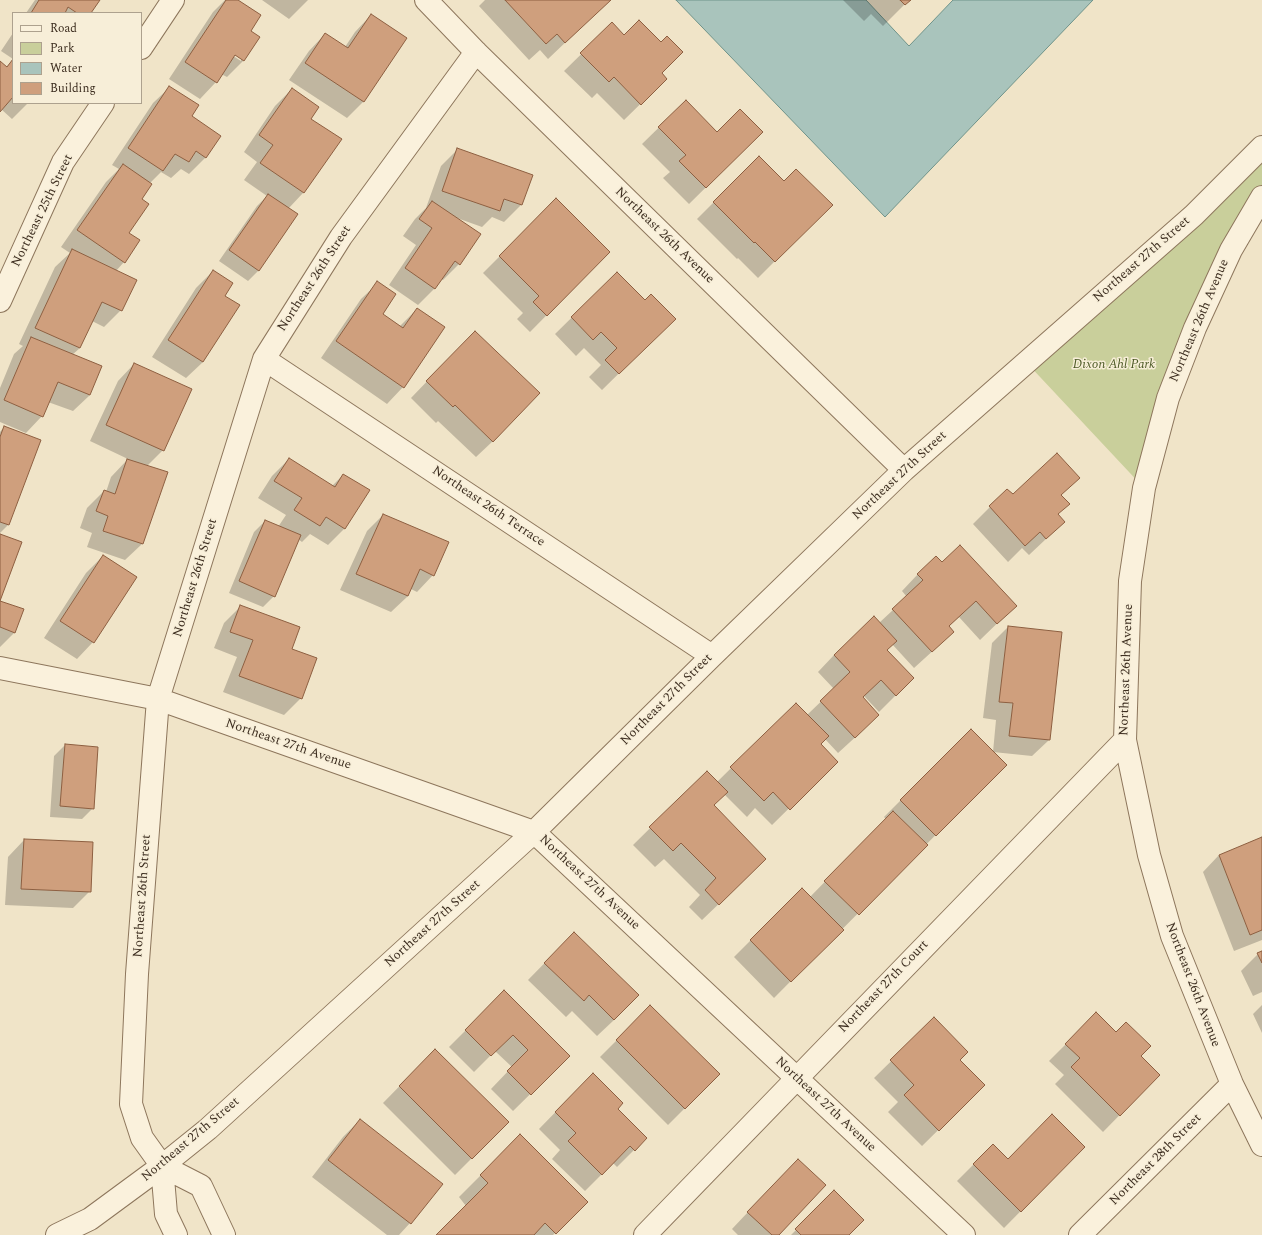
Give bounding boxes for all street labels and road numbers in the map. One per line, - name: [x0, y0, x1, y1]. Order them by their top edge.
- street label: Northeast 25th Street: [9, 152, 77, 270]
- street label: Northeast 26th Avenue: [611, 185, 717, 287]
- street label: Northeast 27th Street: [1090, 214, 1194, 306]
- street label: Northeast 26th Street: [275, 223, 355, 335]
- street label: Northeast 26th Avenue: [1167, 257, 1233, 385]
- street label: Northeast 27th Street: [850, 428, 950, 524]
- street label: Northeast 26th Terrace: [429, 463, 547, 551]
- street label: Northeast 26th Street: [171, 517, 221, 639]
- street label: Northeast 26th Avenue: [1117, 604, 1137, 736]
- street label: Northeast 27th Street: [618, 651, 716, 749]
- street label: Northeast 27th Avenue: [223, 716, 353, 774]
- street label: Northeast 27th Avenue: [535, 832, 643, 934]
- street label: Northeast 26th Street: [131, 834, 155, 958]
- street label: Northeast 27th Street: [382, 877, 484, 971]
- street label: Northeast 26th Avenue: [1161, 921, 1223, 1049]
- street label: Northeast 27th Court: [836, 937, 932, 1037]
- street label: Northeast 27th Avenue: [771, 1054, 879, 1156]
- street label: Northeast 27th Street: [139, 1094, 243, 1186]
- street label: Northeast 28th Street: [1107, 1111, 1205, 1209]

